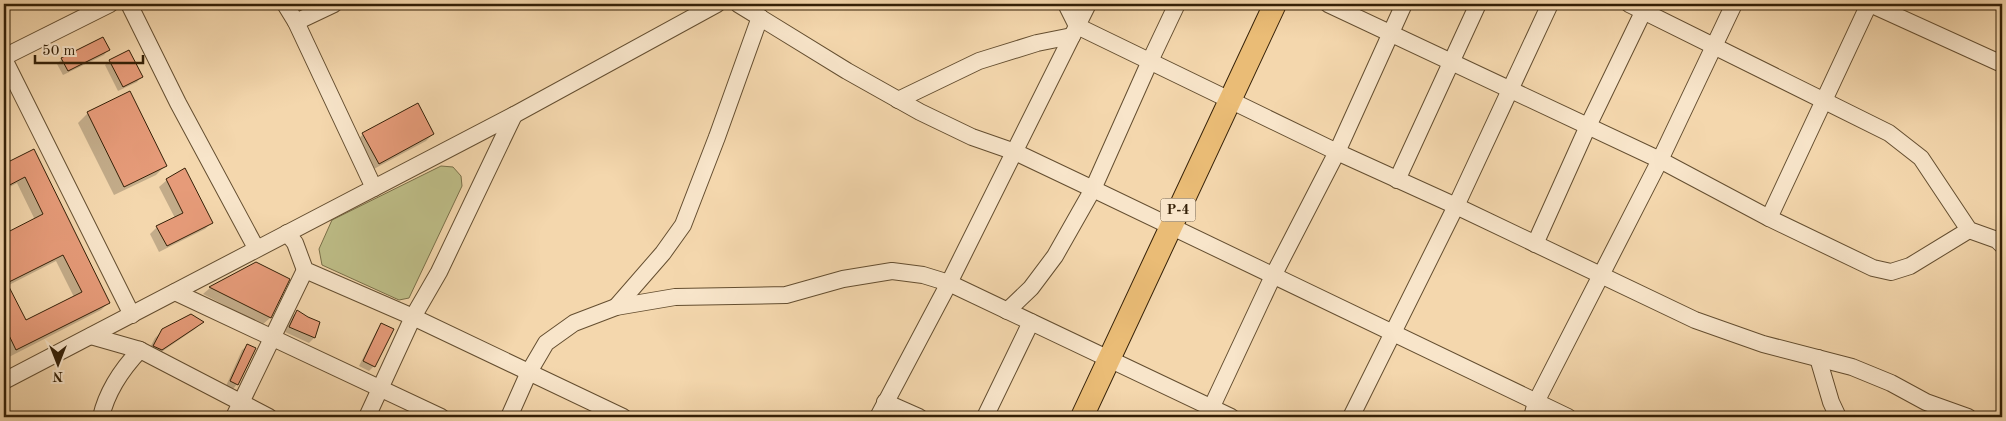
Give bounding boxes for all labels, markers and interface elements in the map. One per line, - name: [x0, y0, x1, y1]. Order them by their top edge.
- scale bar: [35, 32, 142, 64]
- text: 50 m: [42, 44, 76, 59]
- road number: P-4: [1160, 198, 1196, 222]
- north arrow: [32, 338, 82, 388]
- text: N: [52, 369, 63, 383]

